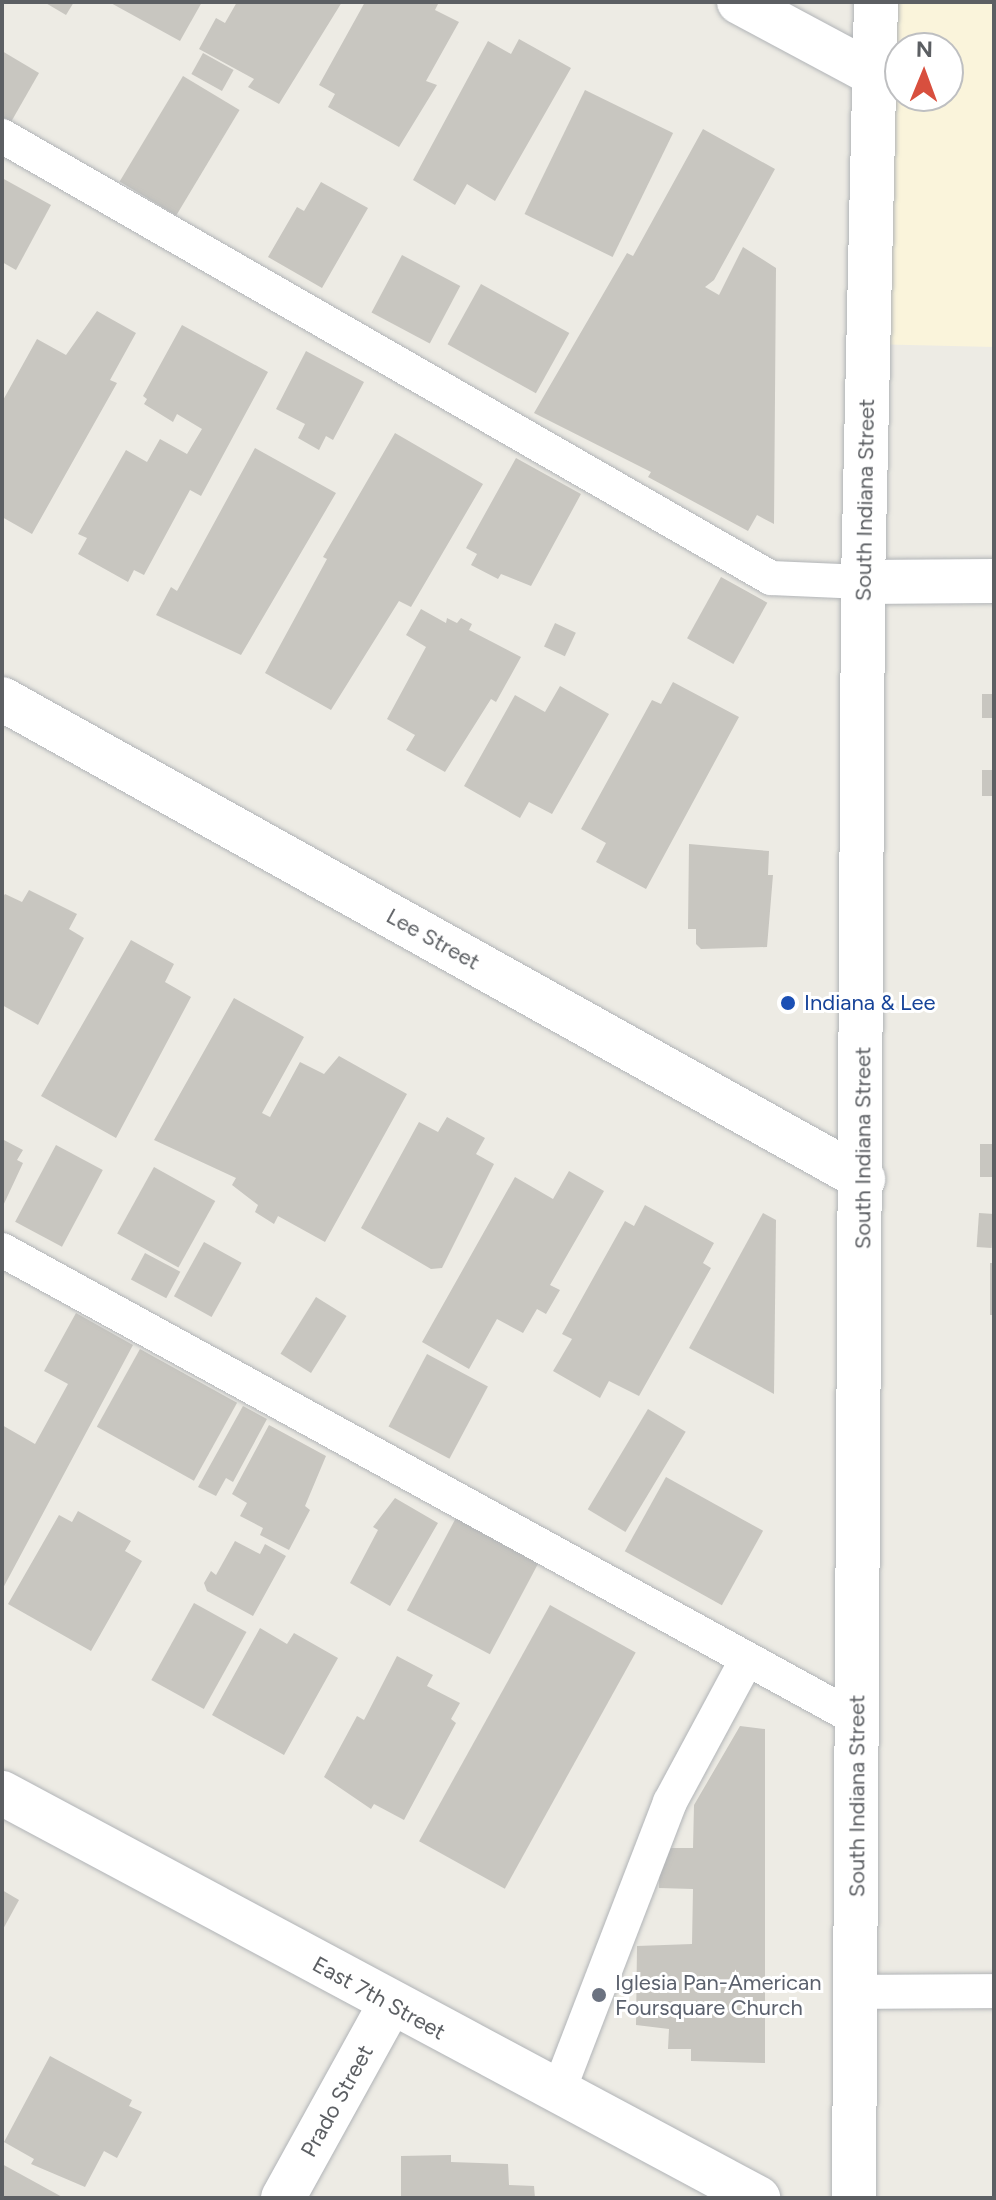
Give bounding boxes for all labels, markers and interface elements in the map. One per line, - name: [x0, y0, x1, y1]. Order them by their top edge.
- north arrow: [884, 32, 964, 112]
- text: N: [916, 36, 933, 63]
- street label: South Indiana Street: [850, 399, 880, 601]
- street label: Lee Street: [382, 903, 484, 975]
- place label: Indiana & Lee: [804, 990, 935, 1016]
- marker: Indiana & Lee: [779, 994, 797, 1012]
- street label: South Indiana Street: [850, 1047, 876, 1249]
- street label: South Indiana Street: [844, 1695, 870, 1897]
- street label: East 7th Street: [308, 1951, 450, 2045]
- place label: Iglesia Pan-American Foursquare Church: [615, 1969, 821, 2020]
- marker: Iglesia Pan-American Foursquare Church: [590, 1986, 608, 2004]
- street label: Prado Street: [295, 2040, 379, 2162]

